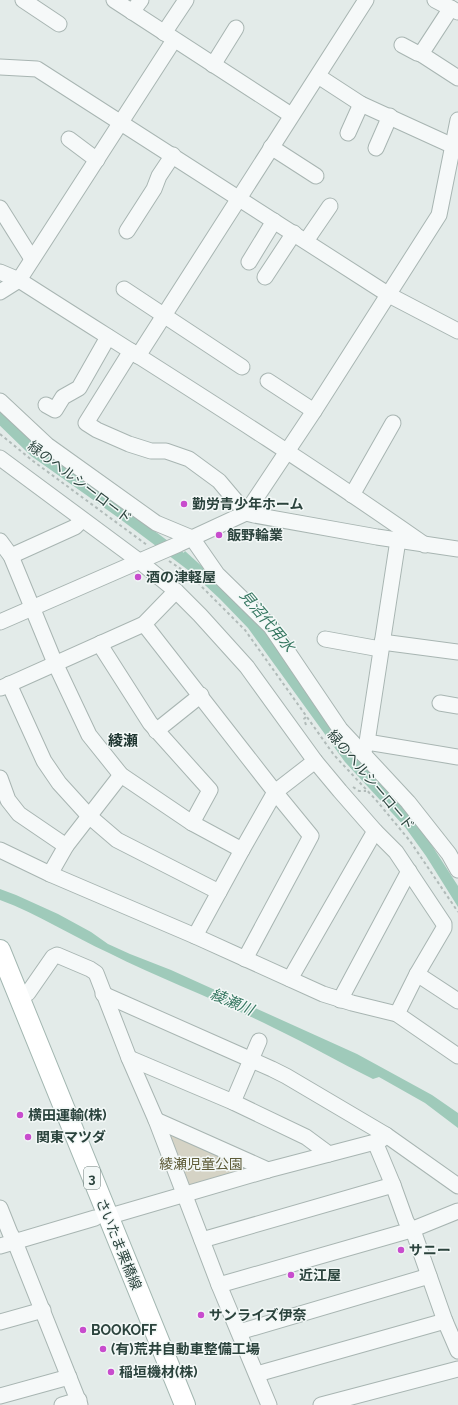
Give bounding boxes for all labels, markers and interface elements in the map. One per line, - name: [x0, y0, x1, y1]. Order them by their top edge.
- street label: 緑のヘルシーロード: [25, 438, 135, 526]
- place label: 勤労青少年ホーム: [192, 496, 304, 512]
- marker: 勤労青少年ホーム: [179, 499, 189, 509]
- place label: 飯野輪業: [227, 527, 283, 543]
- marker: 飯野輪業: [214, 530, 224, 540]
- place label: 酒の津軽屋: [146, 569, 216, 585]
- marker: 酒の津軽屋: [133, 572, 143, 582]
- water label: 見沼代用水: [236, 586, 299, 657]
- street label: 緑のヘルシーロード: [324, 727, 418, 833]
- district label: 綾瀬: [108, 732, 138, 750]
- water label: 綾瀬川: [208, 985, 258, 1020]
- place label: 横田運輸(株): [28, 1107, 107, 1123]
- marker: 横田運輸(株): [15, 1110, 25, 1120]
- place label: 関東マツダ: [36, 1129, 106, 1145]
- marker: 関東マツダ: [23, 1132, 33, 1142]
- park label: 綾瀬児童公園: [159, 1156, 243, 1172]
- road number: 3: [84, 1167, 100, 1189]
- street label: さいたま栗橋線: [93, 1196, 145, 1292]
- place label: サニー: [409, 1242, 451, 1258]
- marker: サニー: [396, 1245, 406, 1255]
- place label: 近江屋: [299, 1267, 341, 1283]
- marker: 近江屋: [286, 1270, 296, 1280]
- place label: サンライズ伊奈: [209, 1307, 307, 1323]
- marker: サンライズ伊奈: [196, 1310, 206, 1320]
- place label: BOOKOFF: [91, 1322, 157, 1338]
- marker: BOOKOFF: [78, 1325, 88, 1335]
- place label: (有)荒井自動車整備工場: [111, 1341, 260, 1357]
- marker: (有)荒井自動車整備工場: [98, 1344, 108, 1354]
- place label: 稲垣機材(株): [119, 1364, 198, 1380]
- marker: 稲垣機材(株): [106, 1367, 116, 1377]

